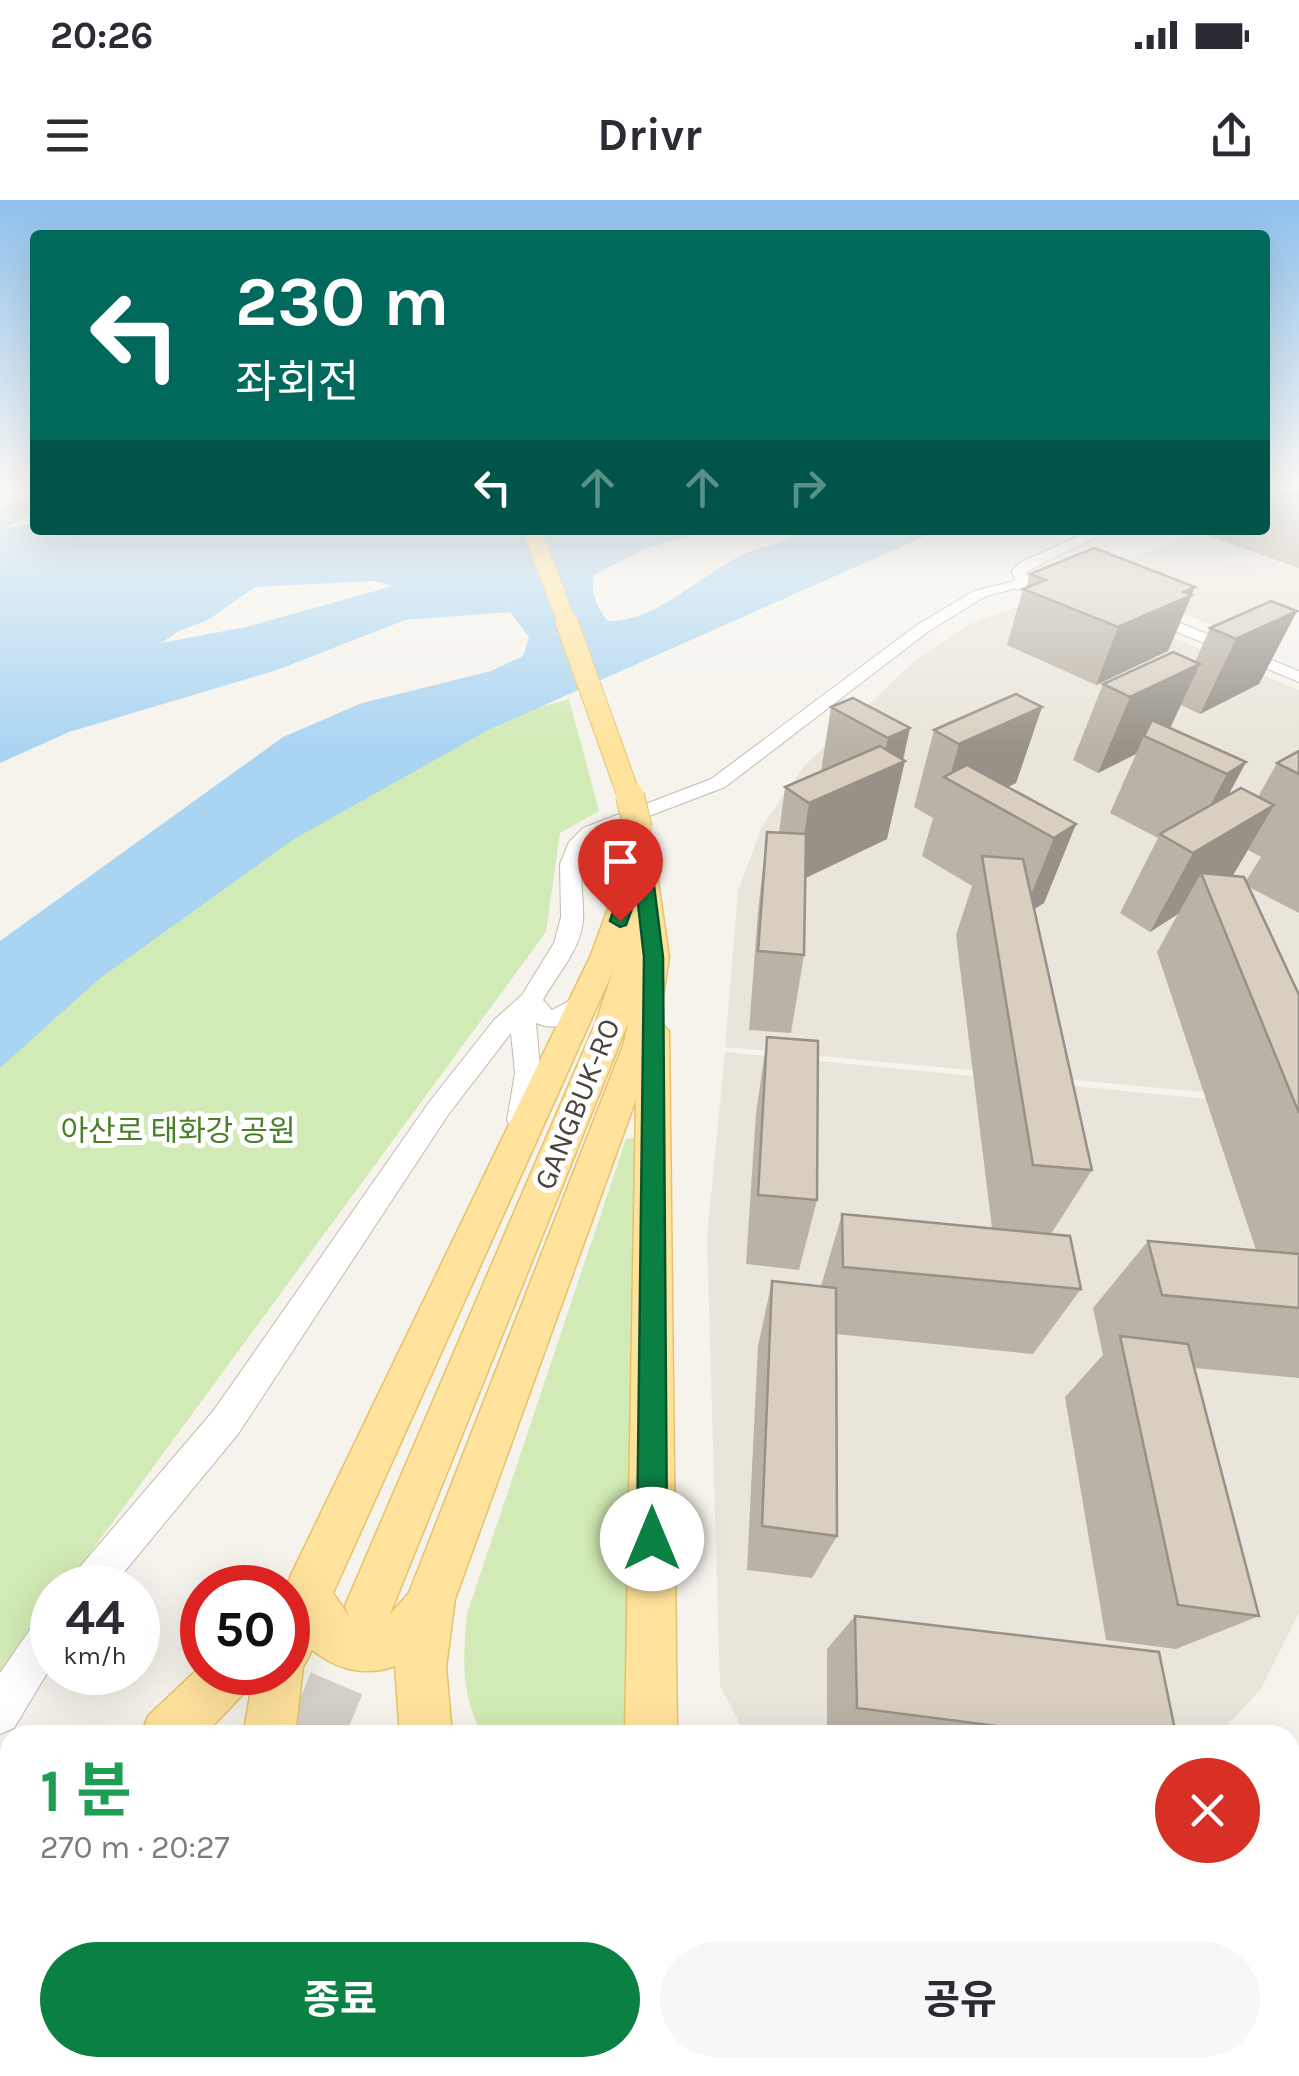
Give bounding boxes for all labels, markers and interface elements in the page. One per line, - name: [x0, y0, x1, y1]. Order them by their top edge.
- text: 20:26: [50, 13, 153, 58]
- icon: menu: [40, 108, 95, 163]
- icon: share: [1204, 108, 1259, 163]
- text: Drivr: [597, 109, 702, 161]
- text: 230 m: [235, 261, 449, 343]
- icon: left: [70, 270, 200, 400]
- text: 좌회전: [235, 356, 359, 408]
- icon: left: [465, 460, 520, 515]
- icon: ahead: [570, 460, 625, 515]
- icon: ahead: [675, 460, 730, 515]
- icon: right: [780, 460, 835, 515]
- pin: [578, 819, 663, 922]
- icon: arrive: [593, 834, 648, 889]
- street label: GANGBUK-RO: [526, 1013, 628, 1195]
- park label: 아산로 태화강 공원: [60, 1113, 296, 1149]
- position arrow: [600, 1487, 704, 1591]
- speed limit sign: 50: [180, 1565, 310, 1695]
- text: 44: [65, 1588, 125, 1647]
- text: km/h: [63, 1641, 127, 1670]
- text: 1 분: [40, 1756, 132, 1826]
- button: close: [1155, 1758, 1260, 1863]
- text: 270 m · 20:27: [40, 1829, 230, 1866]
- button: 종료: [40, 1942, 640, 2057]
- button: 공유: [660, 1942, 1260, 2057]

